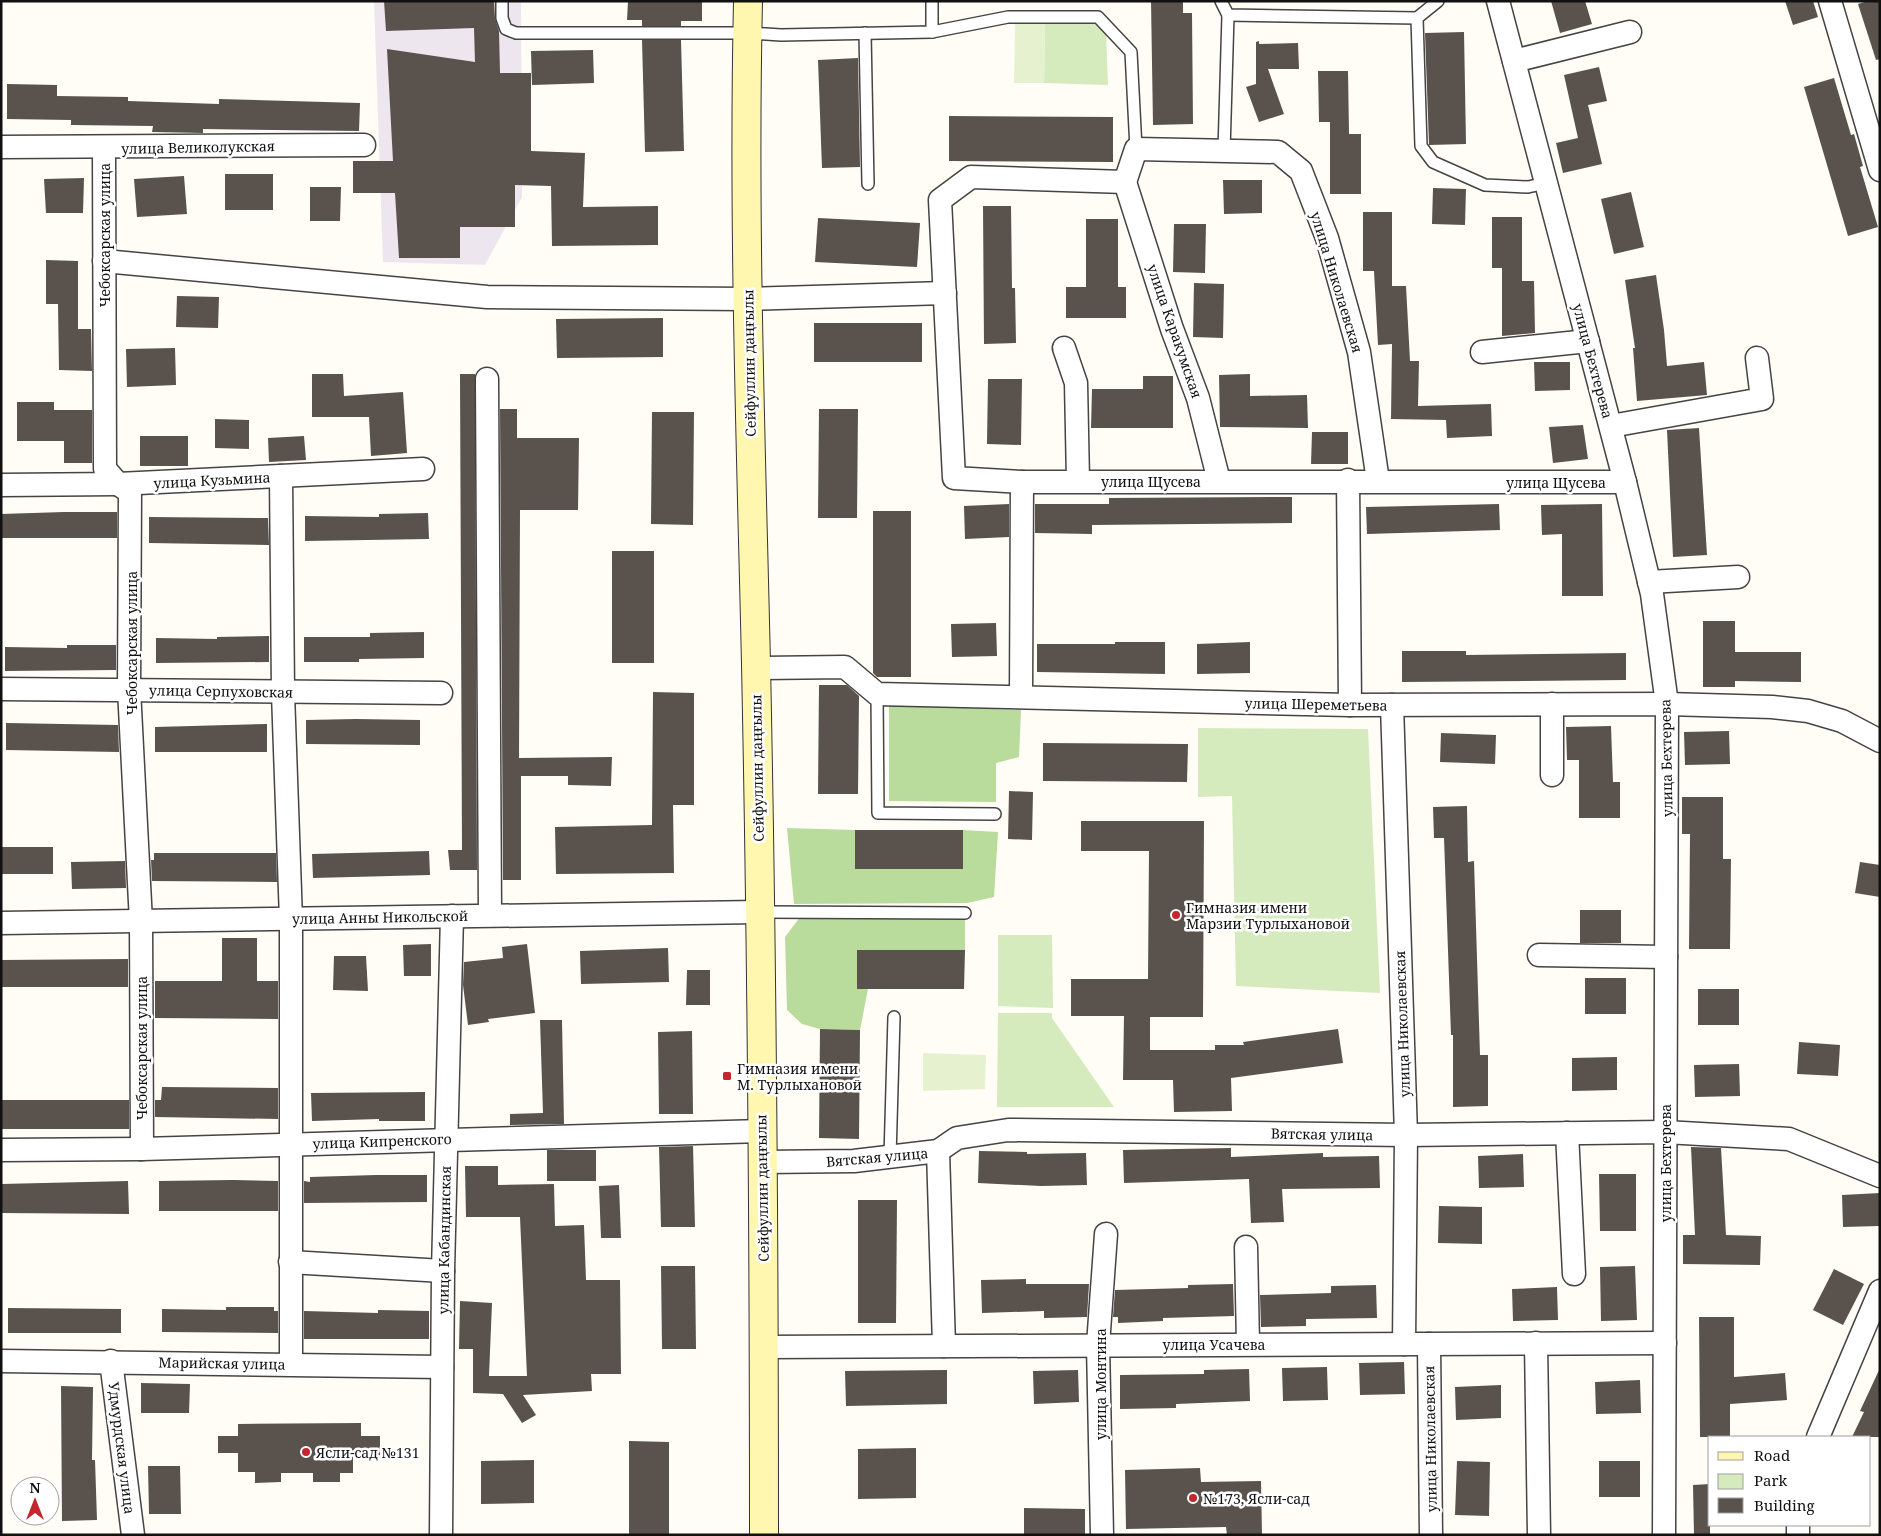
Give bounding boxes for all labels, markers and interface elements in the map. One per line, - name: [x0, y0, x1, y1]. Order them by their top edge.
- street label: улица Великолукская: [121, 136, 275, 158]
- street label: Чебоксарская улица: [95, 163, 114, 307]
- street label: улица Николаевская: [1306, 209, 1368, 355]
- street label: улица Каракумская: [1143, 261, 1207, 401]
- street label: Сейфуллин даңғылы: [738, 289, 760, 437]
- street label: улица Бехтерева: [1569, 301, 1617, 421]
- street label: улица Кузьмина: [153, 467, 271, 493]
- street label: улица Щусева: [1101, 472, 1201, 491]
- street label: улица Щусева: [1506, 473, 1606, 492]
- street label: Чебоксарская улица: [122, 571, 141, 715]
- street label: улица Серпуховская: [149, 680, 293, 702]
- street label: улица Шереметьева: [1244, 693, 1388, 715]
- street label: Сейфуллин даңғылы: [746, 694, 768, 842]
- street label: улица Бехтерева: [1655, 699, 1677, 817]
- place label: Гимназия имени Марзии Турлыхановой: [1186, 898, 1350, 933]
- street label: улица Анны Никольской: [292, 906, 468, 928]
- marker: Гимназия имени Марзии Турлыхановой: [1170, 909, 1182, 921]
- street label: улица Николаевская: [1390, 950, 1414, 1098]
- street label: Чебоксарская улица: [132, 976, 151, 1120]
- place label: Гимназия имени М. Турлыхановой: [737, 1059, 862, 1094]
- marker: Гимназия имени М. Турлыхановой: [721, 1070, 733, 1082]
- street label: улица Бехтерева: [1656, 1104, 1675, 1222]
- street label: Сейфуллин даңғылы: [751, 1114, 773, 1262]
- street label: Вятская улица: [1271, 1124, 1373, 1144]
- street label: улица Кипренского: [312, 1129, 452, 1153]
- street label: Вятская улица: [825, 1143, 929, 1171]
- street label: улица Кабандинская: [433, 1165, 455, 1315]
- street label: улица Монтина: [1091, 1328, 1110, 1440]
- street label: улица Усачева: [1163, 1335, 1265, 1354]
- street label: Марийская улица: [158, 1352, 286, 1374]
- street label: улица Николаевская: [1419, 1365, 1441, 1513]
- street label: Удмурдская улица: [104, 1381, 140, 1515]
- legend: [1708, 1436, 1871, 1526]
- place label: Ясли-сад №131: [315, 1443, 419, 1462]
- text: Road: [1754, 1445, 1790, 1465]
- marker: Ясли-сад №131: [300, 1446, 312, 1458]
- text: Park: [1754, 1470, 1788, 1490]
- north arrow: [10, 1476, 60, 1526]
- text: N: [29, 1478, 41, 1497]
- place label: №173, Ясли-сад: [1203, 1489, 1310, 1508]
- marker: №173, Ясли-сад: [1187, 1492, 1199, 1504]
- text: Building: [1754, 1495, 1815, 1515]

